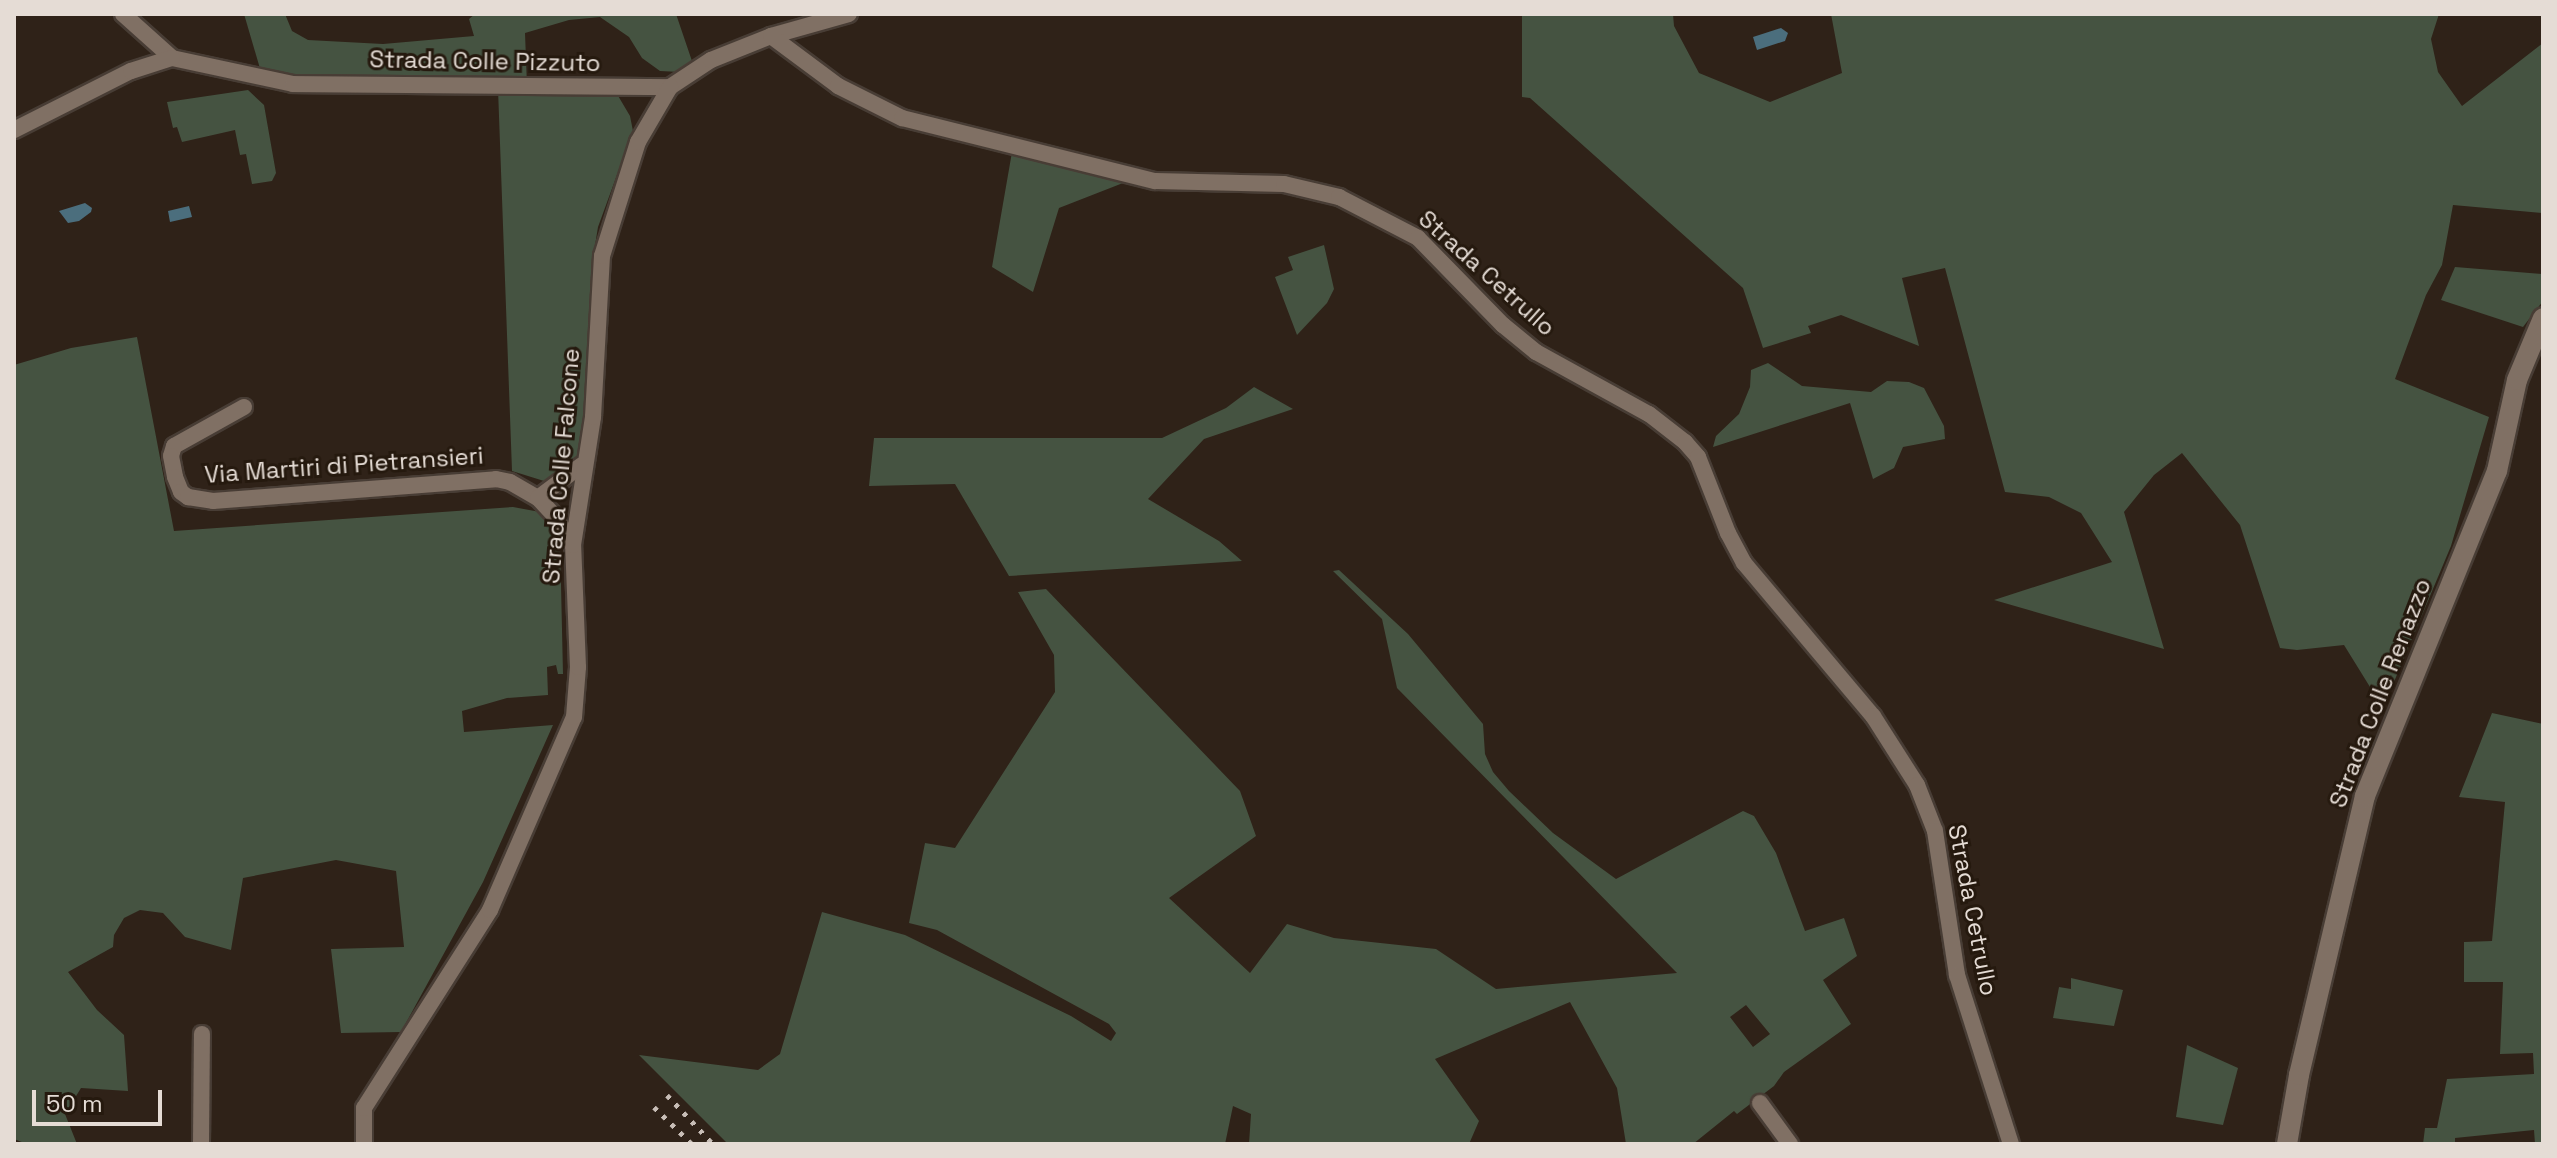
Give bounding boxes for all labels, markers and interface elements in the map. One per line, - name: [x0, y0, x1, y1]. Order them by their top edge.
- street label: Strada Colle Pizzuto: [369, 45, 601, 77]
- street label: Strada Cetrullo: [1413, 204, 1561, 342]
- street label: Strada Colle Falcone: [536, 347, 586, 585]
- street label: Via Martiri di Pietransieri: [203, 441, 485, 489]
- street label: Strada Colle Renazzo: [2323, 574, 2437, 812]
- street label: Strada Cetrullo: [1942, 822, 2004, 998]
- scale bar: [36, 1074, 166, 1124]
- text: 50 m: [46, 1088, 103, 1119]

